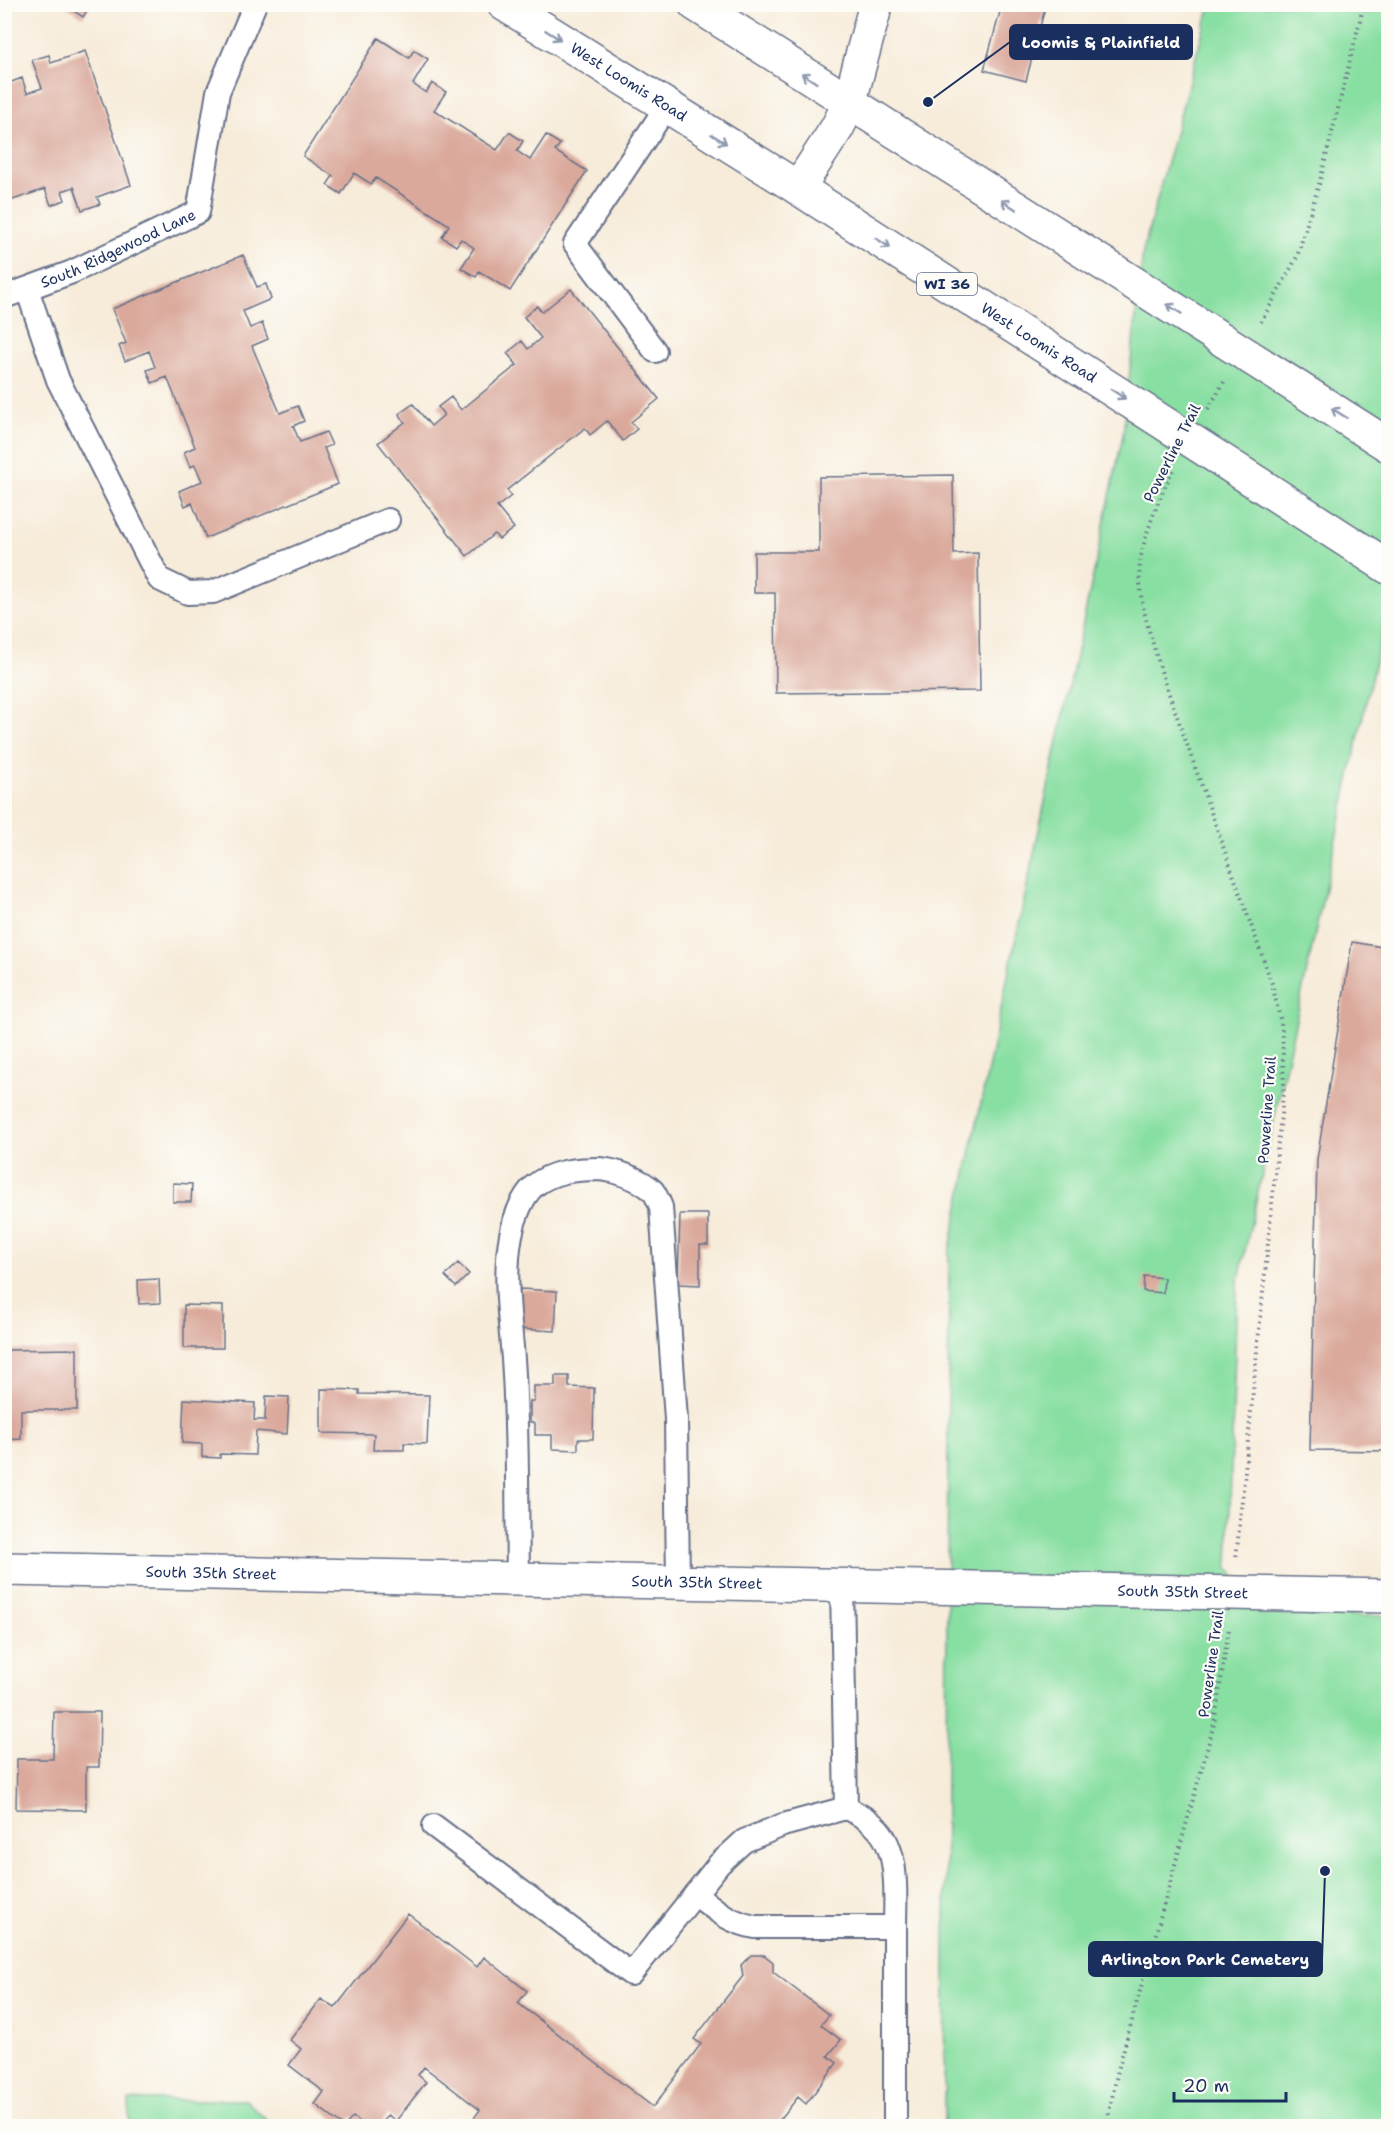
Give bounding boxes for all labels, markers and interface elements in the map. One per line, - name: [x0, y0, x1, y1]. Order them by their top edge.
- callout: Loomis & Plainfield: [1010, 25, 1192, 59]
- one-way arrow: [545, 29, 562, 42]
- text: Loomis & Plainfield: [1022, 32, 1180, 53]
- street label: West Loomis Road: [566, 38, 691, 126]
- one-way arrow: [801, 72, 818, 84]
- one-way arrow: [710, 133, 727, 145]
- one-way arrow: [1002, 199, 1018, 211]
- street label: South Ridgewood Lane: [38, 205, 199, 293]
- one-way arrow: [875, 237, 891, 249]
- road number: WI 36: [917, 273, 977, 295]
- street label: West Loomis Road: [977, 298, 1101, 388]
- one-way arrow: [1166, 303, 1183, 315]
- one-way arrow: [1110, 387, 1127, 400]
- street label: Powerline Trail: [1139, 400, 1206, 506]
- one-way arrow: [1331, 407, 1348, 419]
- street label: Powerline Trail: [1253, 1055, 1281, 1165]
- street label: South 35th Street: [145, 1562, 277, 1584]
- street label: South 35th Street: [631, 1571, 763, 1594]
- street label: South 35th Street: [1117, 1581, 1248, 1603]
- street label: Powerline Trail: [1194, 1609, 1228, 1719]
- callout: Arlington Park Cemetery: [1089, 1942, 1322, 1976]
- text: Arlington Park Cemetery: [1101, 1949, 1309, 1970]
- scale bar: [1174, 2065, 1286, 2103]
- text: 20 m: [1183, 2074, 1229, 2098]

